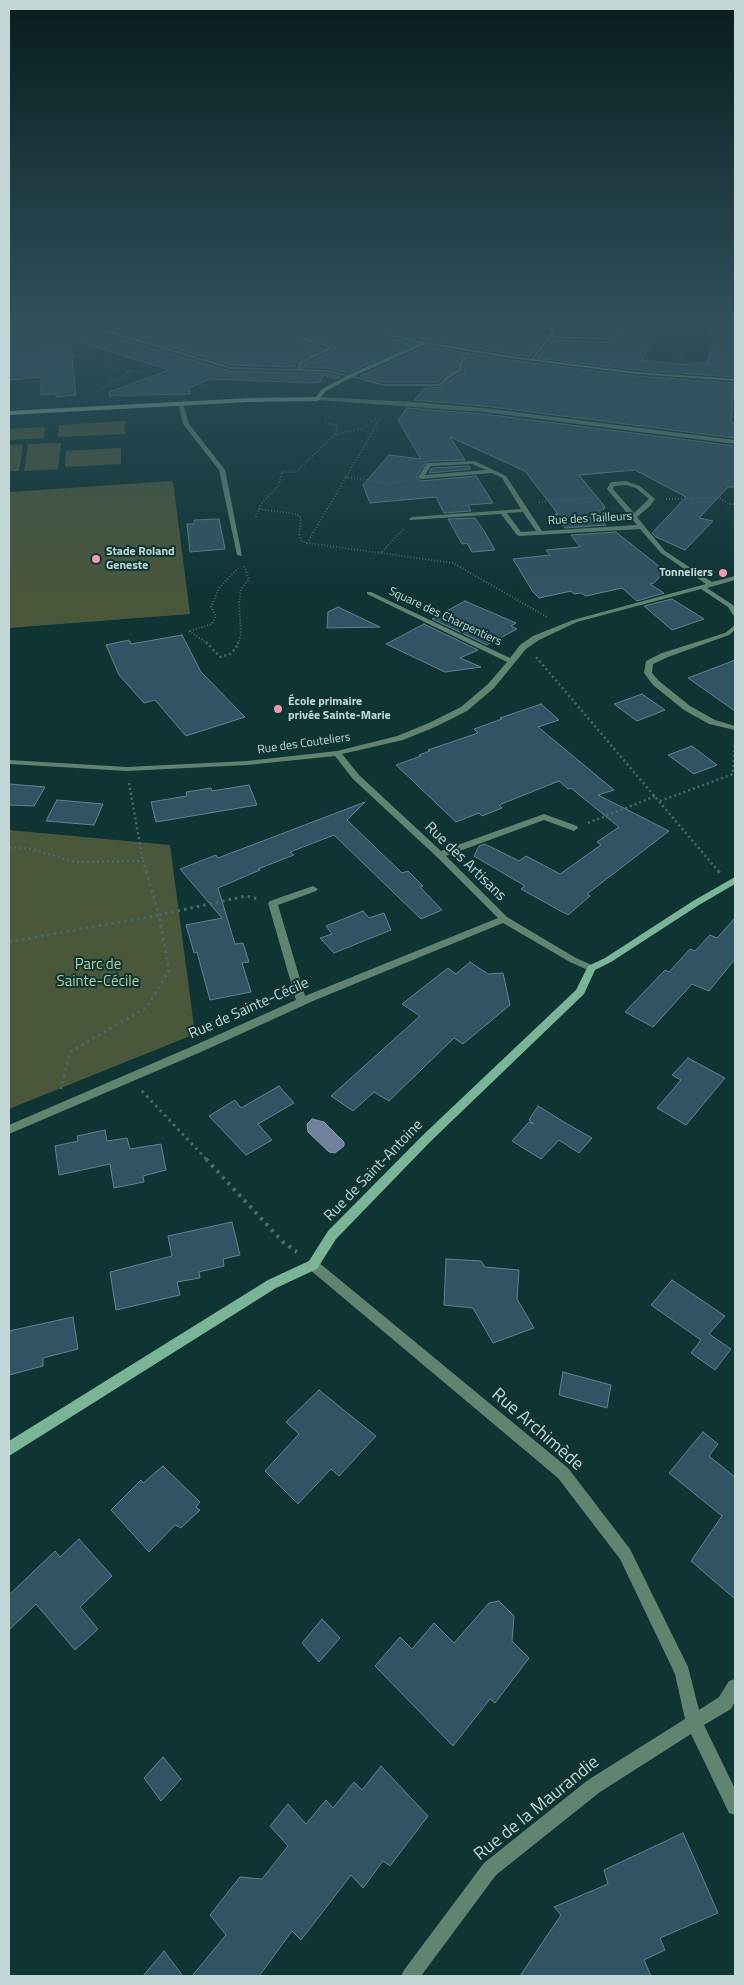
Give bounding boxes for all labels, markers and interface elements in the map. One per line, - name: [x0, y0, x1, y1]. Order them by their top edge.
- street label: Rue des Tailleurs: [547, 510, 633, 528]
- place label: Stade Roland Geneste: [106, 545, 175, 573]
- marker: Stade Roland Geneste: [90, 553, 102, 565]
- place label: Tonneliers: [659, 566, 713, 580]
- marker: Tonneliers: [717, 567, 729, 579]
- street label: Square des Charpentiers: [386, 584, 504, 650]
- place label: École primaire privée Sainte-Marie: [288, 695, 391, 723]
- marker: École primaire privée Sainte-Marie: [272, 703, 284, 715]
- street label: Rue des Couteliers: [257, 730, 351, 758]
- street label: Rue des Artisans: [421, 819, 509, 905]
- park label: Parc de Sainte-Cécile: [57, 956, 139, 991]
- street label: Rue de Sainte-Cécile: [186, 974, 312, 1044]
- street label: Rue de Saint-Antoine: [321, 1116, 427, 1226]
- street label: Rue Archimède: [487, 1384, 587, 1476]
- street label: Rue de la Maurandie: [470, 1752, 604, 1866]

